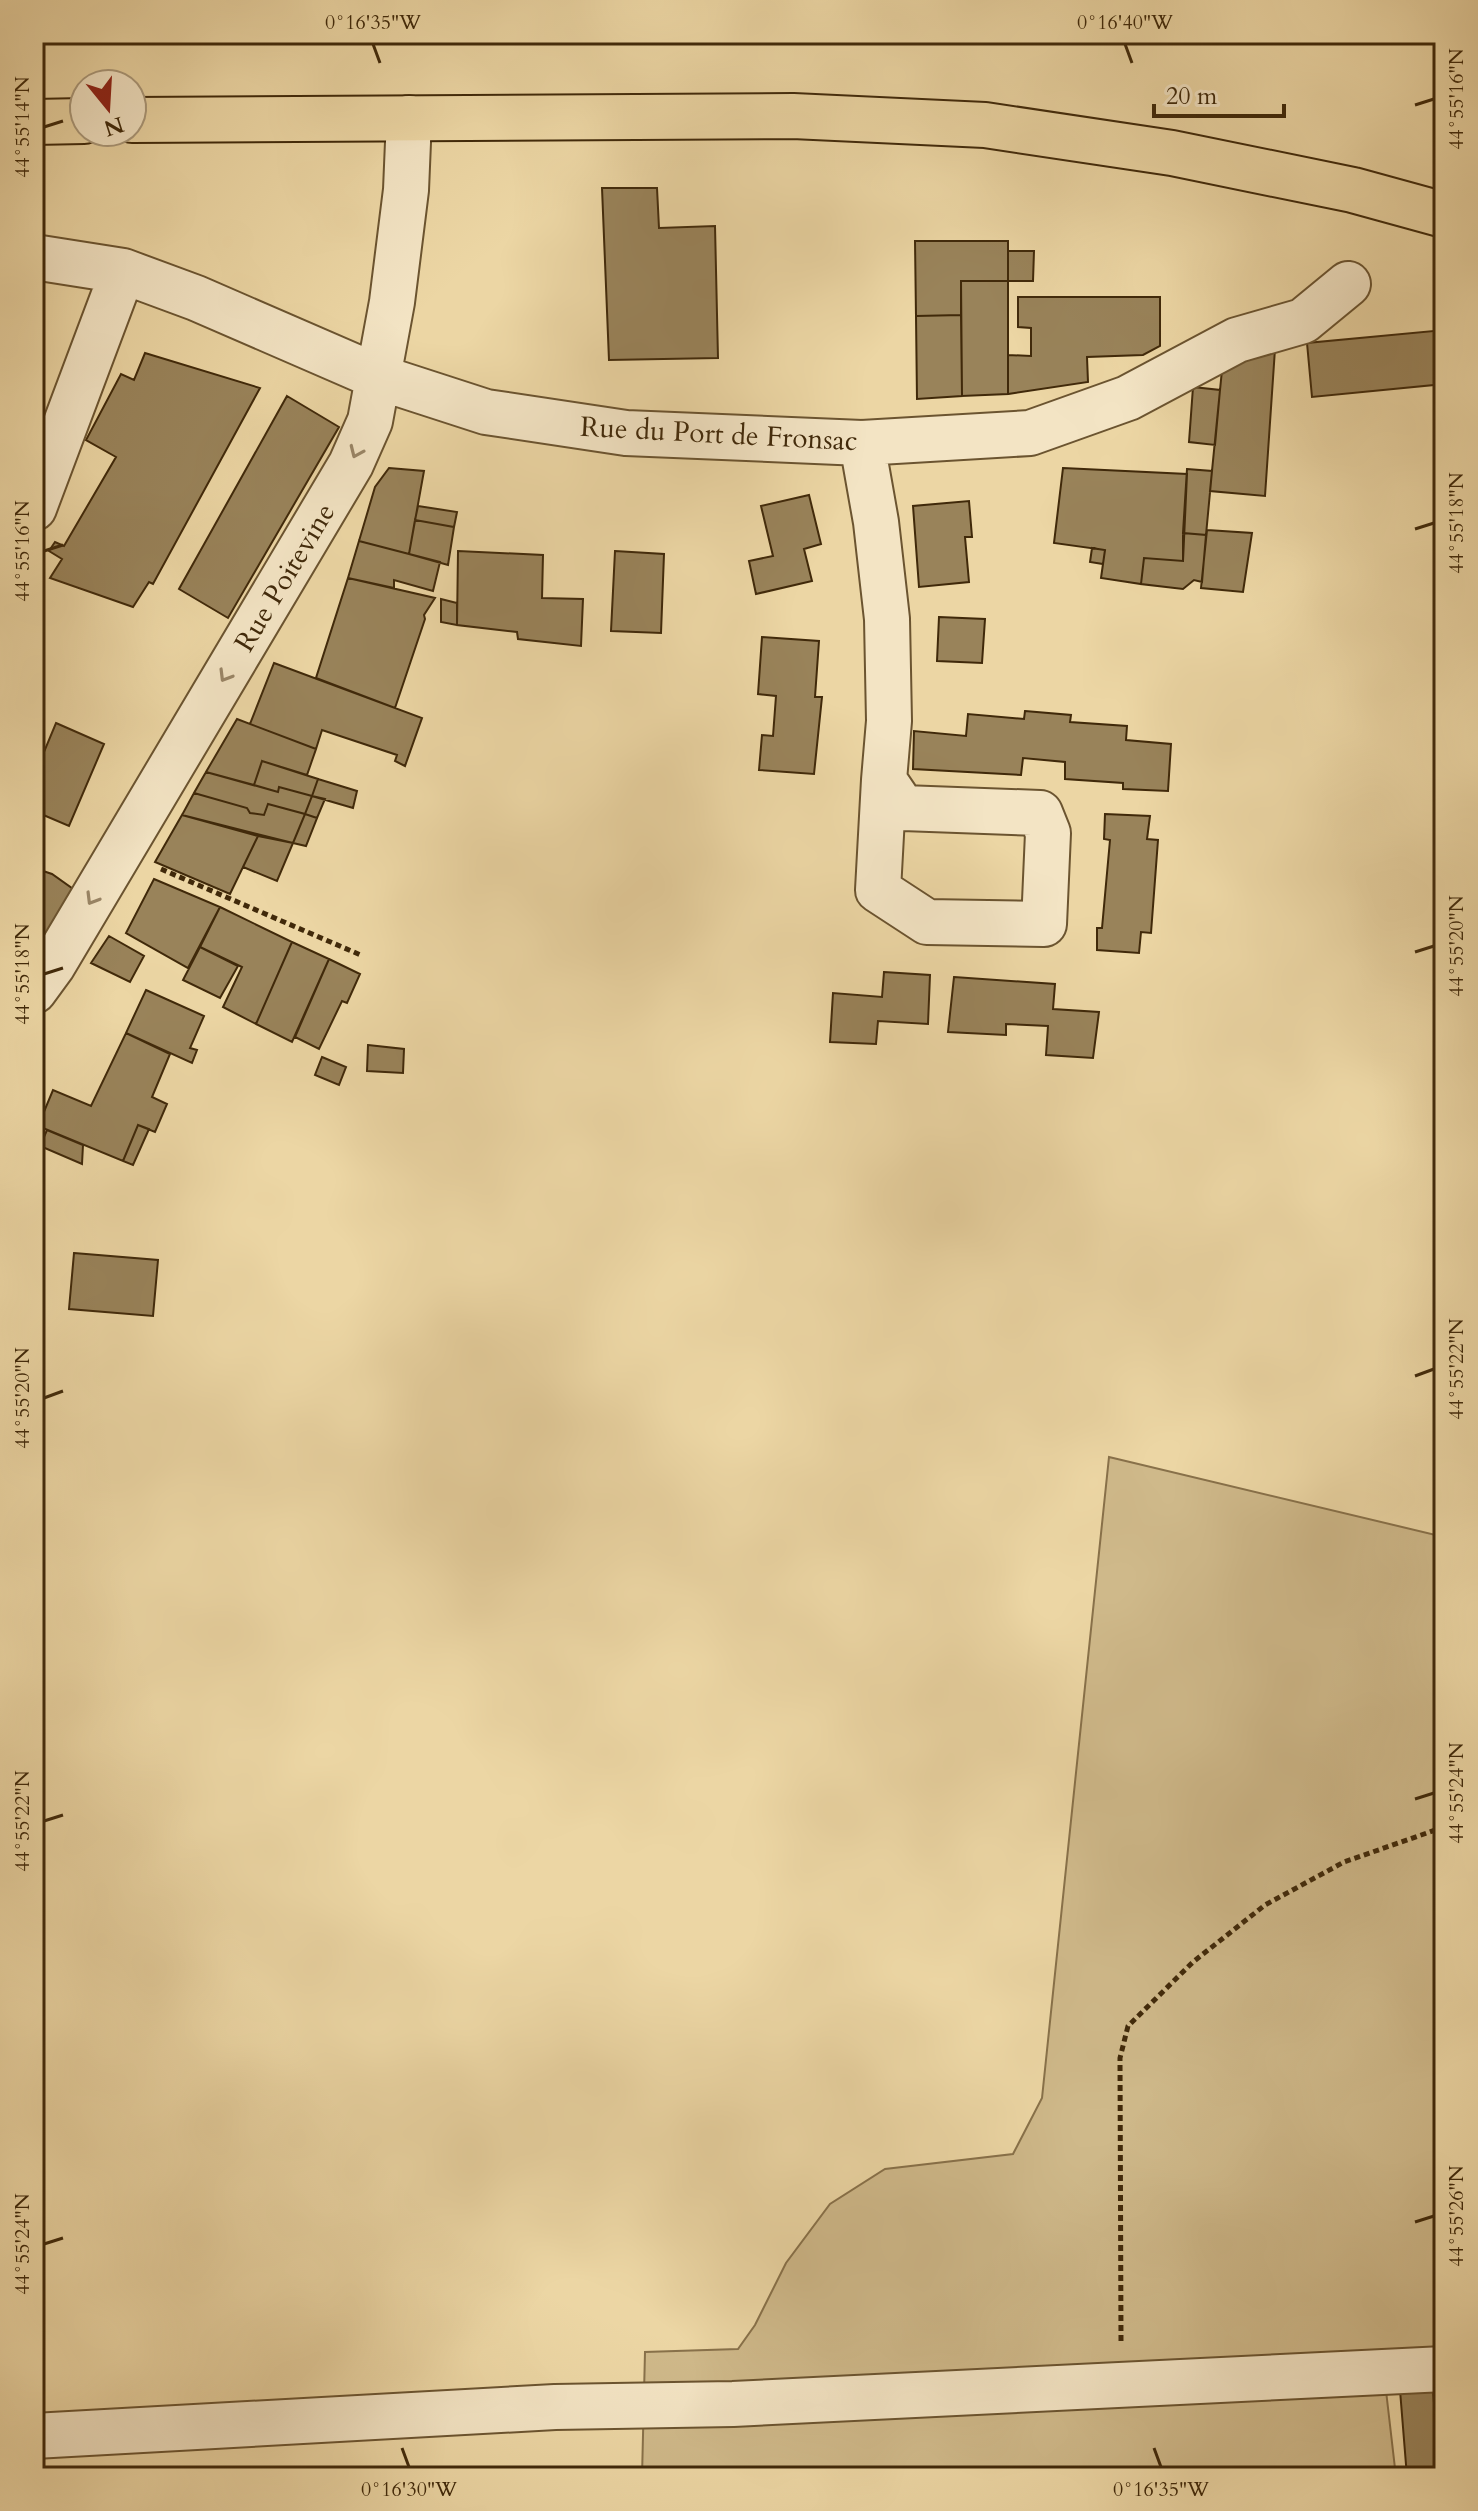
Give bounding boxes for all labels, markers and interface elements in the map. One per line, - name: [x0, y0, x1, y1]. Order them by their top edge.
- text: 0°16'35"W: [325, 9, 422, 36]
- text: 0°16'40"W: [1077, 9, 1174, 36]
- text: 44°55'16"N: [1443, 48, 1470, 150]
- north arrow: [68, 68, 148, 148]
- scale bar: [1154, 68, 1284, 118]
- text: 44°55'14"N: [9, 76, 36, 178]
- text: 20 m: [1166, 80, 1218, 113]
- text: N: [100, 109, 128, 143]
- street label: Rue du Port de Fronsac: [579, 408, 859, 460]
- one-way arrow: [350, 443, 366, 458]
- text: 44°55'18"N: [1443, 472, 1470, 574]
- street label: Rue Poitevine: [226, 496, 344, 659]
- text: 44°55'16"N: [9, 500, 36, 602]
- one-way arrow: [219, 667, 234, 682]
- one-way arrow: [86, 890, 101, 905]
- text: 44°55'20"N: [1443, 895, 1470, 997]
- text: 44°55'18"N: [9, 923, 36, 1025]
- text: 44°55'22"N: [1443, 1318, 1470, 1420]
- text: 44°55'20"N: [9, 1347, 36, 1449]
- text: 44°55'24"N: [1443, 1742, 1470, 1844]
- text: 44°55'22"N: [9, 1770, 36, 1872]
- text: 44°55'26"N: [1443, 2165, 1470, 2267]
- text: 44°55'24"N: [9, 2193, 36, 2295]
- text: 0°16'30"W: [361, 2476, 458, 2503]
- text: 0°16'35"W: [1113, 2476, 1210, 2503]

